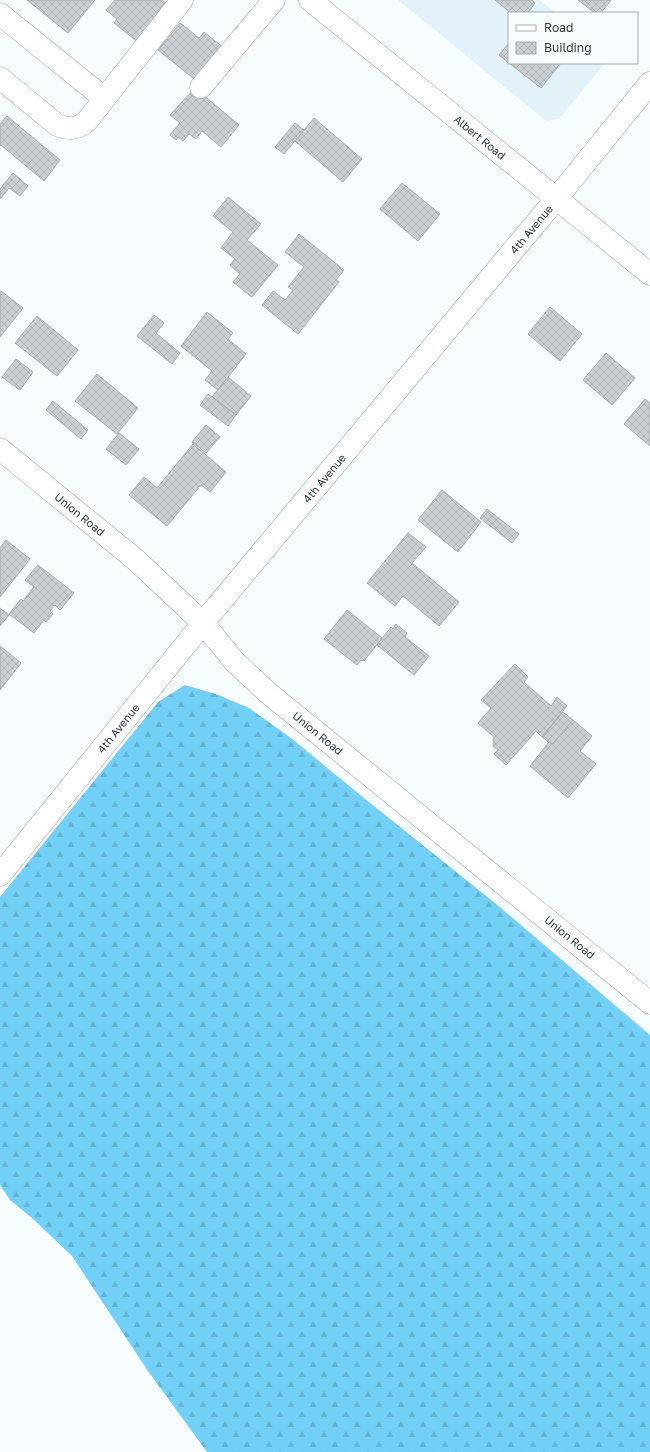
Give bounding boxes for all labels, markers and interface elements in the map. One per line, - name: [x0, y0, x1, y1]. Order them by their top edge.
- legend: [508, 12, 638, 64]
- text: Road: [544, 20, 573, 35]
- text: Building: [544, 40, 592, 55]
- street label: Albert Road: [452, 112, 508, 162]
- street label: 4th Avenue: [507, 202, 555, 256]
- street label: 4th Avenue: [300, 451, 348, 505]
- street label: Union Road: [52, 490, 108, 538]
- street label: 4th Avenue: [94, 701, 142, 755]
- street label: Union Road: [290, 709, 346, 757]
- street label: Union Road: [542, 913, 598, 961]

